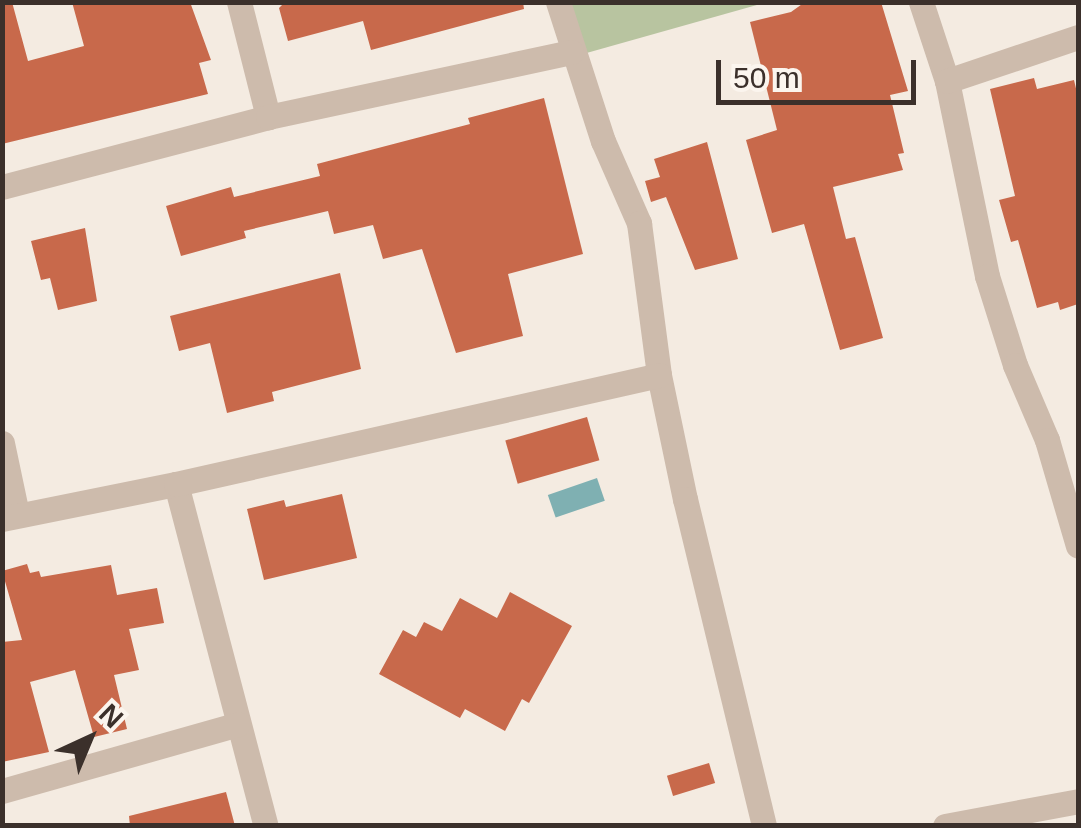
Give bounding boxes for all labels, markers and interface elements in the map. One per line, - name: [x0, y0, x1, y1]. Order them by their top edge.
- scale bar: [721, 40, 921, 102]
- text: 50 m: [733, 61, 800, 94]
- north arrow: [40, 688, 140, 788]
- text: N: [93, 698, 129, 734]

